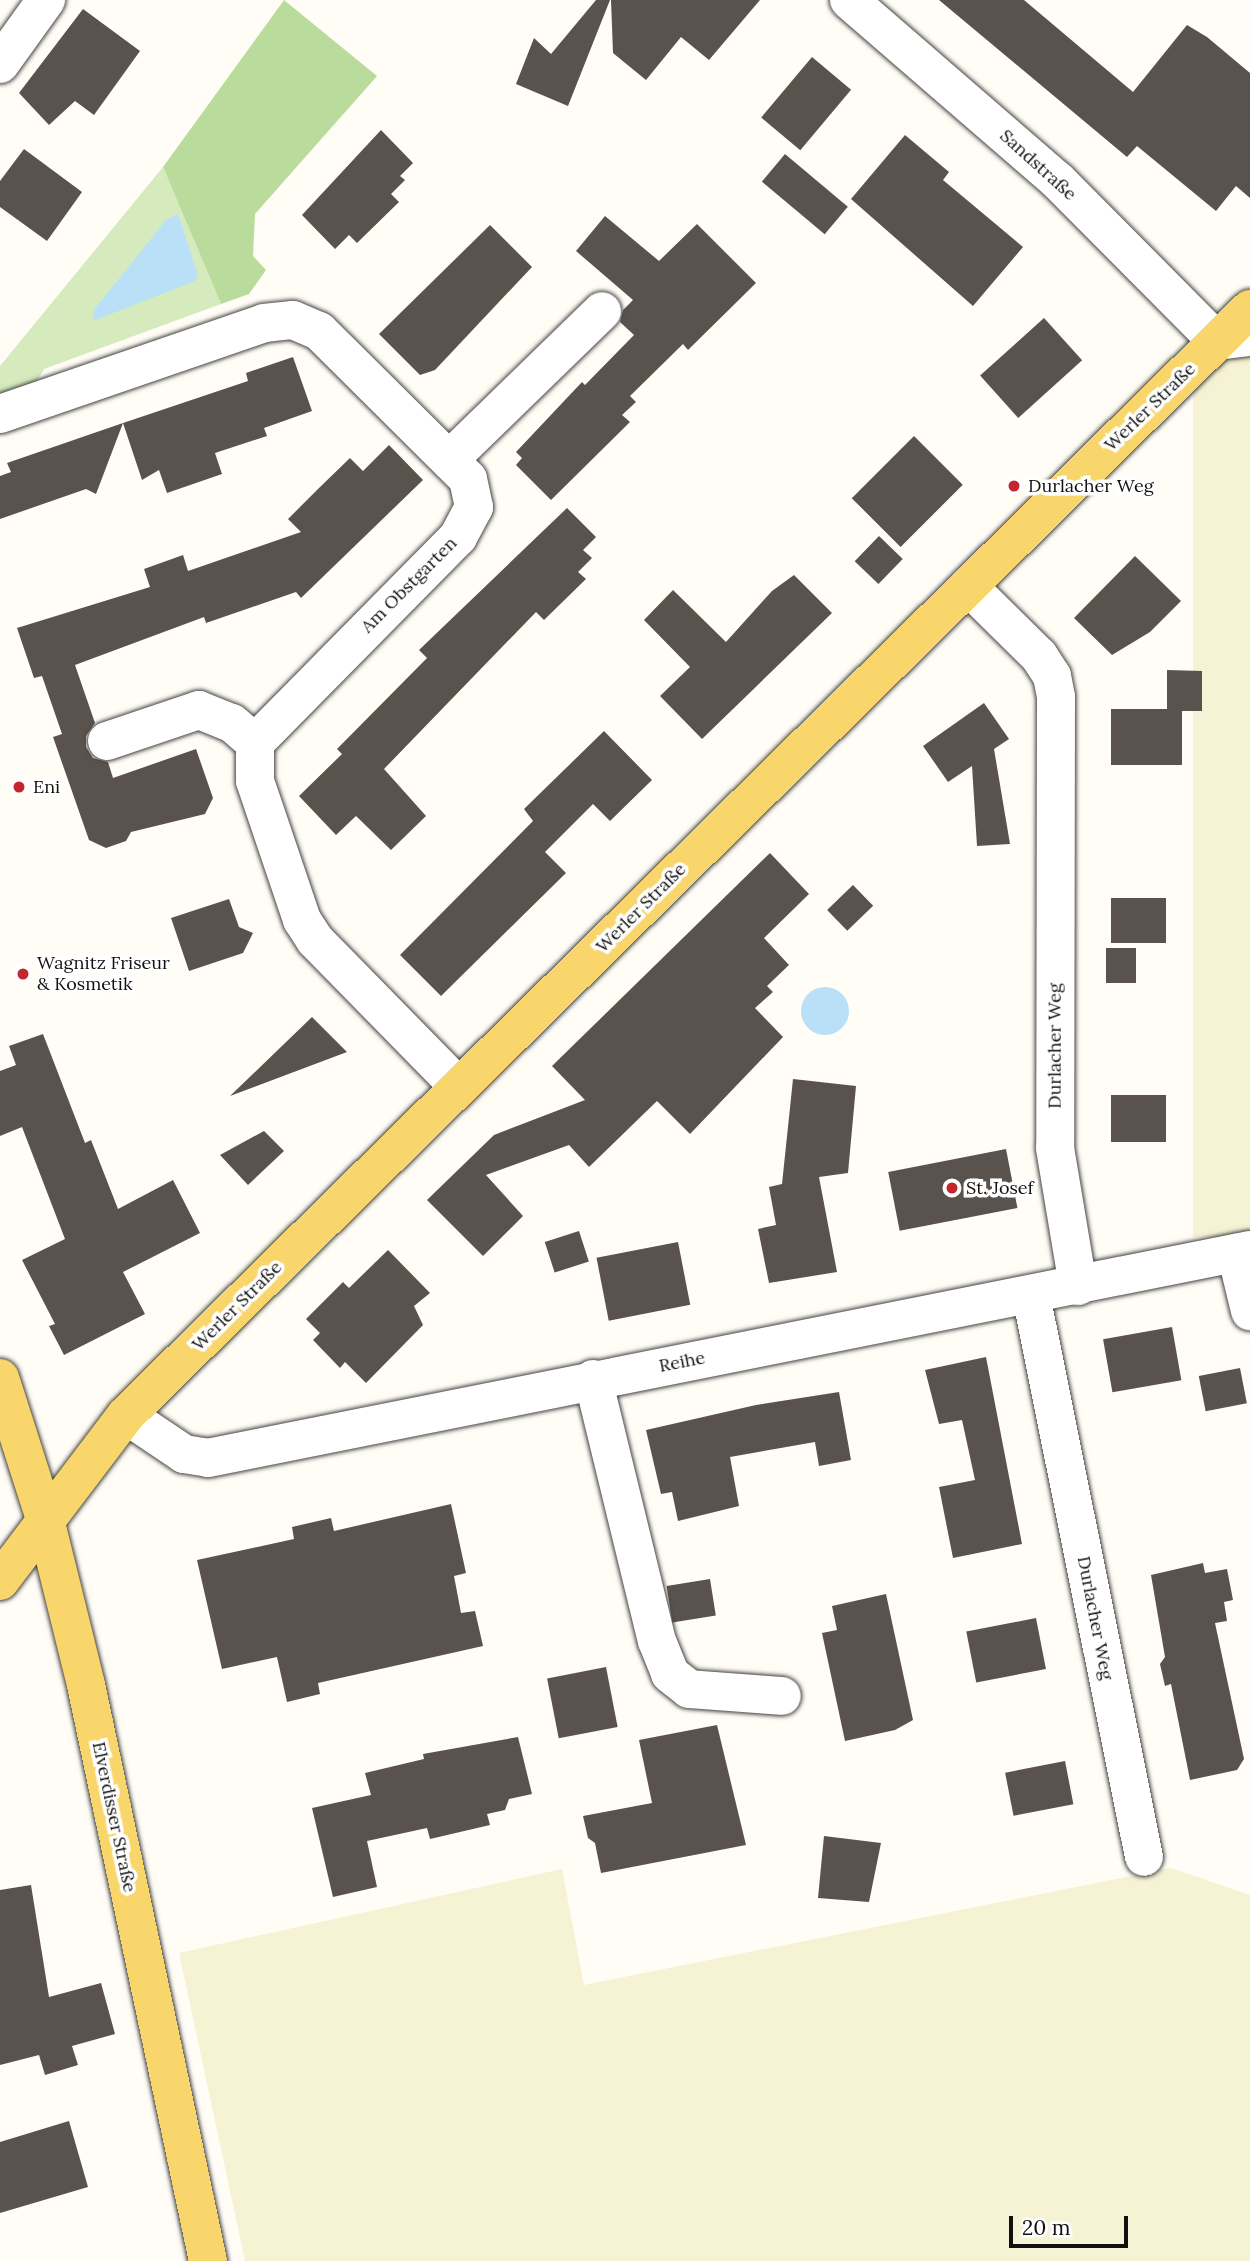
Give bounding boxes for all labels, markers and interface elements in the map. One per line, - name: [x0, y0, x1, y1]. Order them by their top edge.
- street label: Sandstraße: [995, 125, 1081, 205]
- street label: Werler Straße: [1100, 358, 1200, 456]
- place label: Durlacher Weg: [1028, 475, 1154, 497]
- marker: Durlacher Weg: [1006, 478, 1022, 494]
- street label: Am Obstgarten: [356, 532, 462, 638]
- place label: Eni: [33, 776, 60, 798]
- marker: Eni: [11, 779, 27, 795]
- street label: Werler Straße: [592, 859, 690, 957]
- place label: Wagnitz Friseur & Kosmetik: [37, 953, 170, 996]
- marker: Wagnitz Friseur & Kosmetik: [15, 966, 31, 982]
- street label: Durlacher Weg: [1044, 983, 1066, 1109]
- place label: St. Josef: [966, 1177, 1034, 1199]
- marker: St. Josef: [944, 1180, 960, 1196]
- street label: Werler Straße: [188, 1257, 286, 1355]
- street label: Reihe: [657, 1347, 707, 1377]
- street label: Durlacher Weg: [1072, 1554, 1118, 1682]
- street label: Elverdisser Straße: [88, 1740, 140, 1894]
- scale bar: [1012, 2202, 1131, 2246]
- text: 20 m: [1022, 2214, 1071, 2241]

